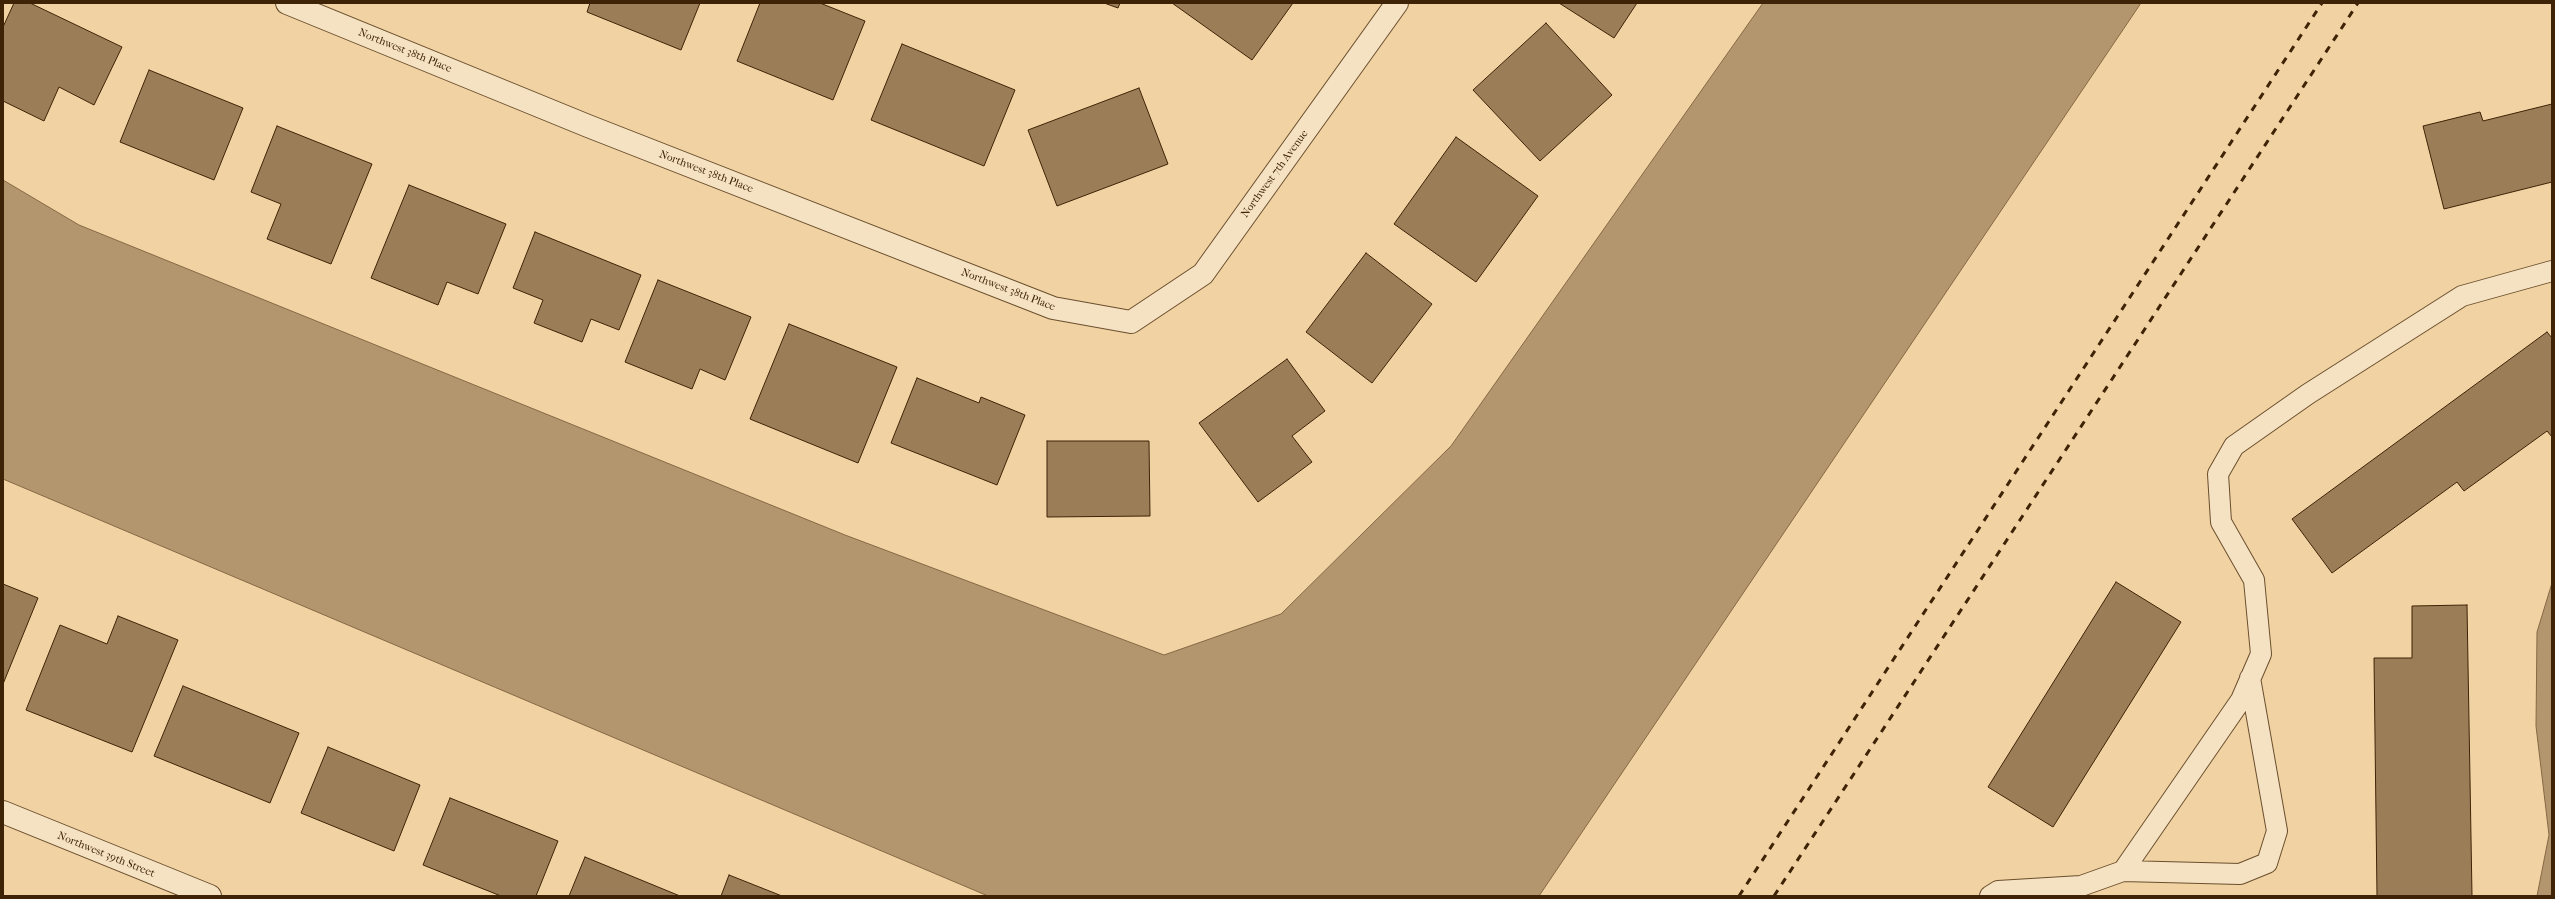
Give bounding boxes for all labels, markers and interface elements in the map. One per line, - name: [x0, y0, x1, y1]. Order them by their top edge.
- street label: Northwest 38th Place: [356, 26, 454, 76]
- street label: Northwest 7th Avenue: [1239, 128, 1311, 220]
- street label: Northwest 38th Place: [657, 148, 755, 196]
- street label: Northwest 38th Place: [959, 266, 1057, 314]
- street label: Northwest 39th Street: [55, 829, 157, 881]

